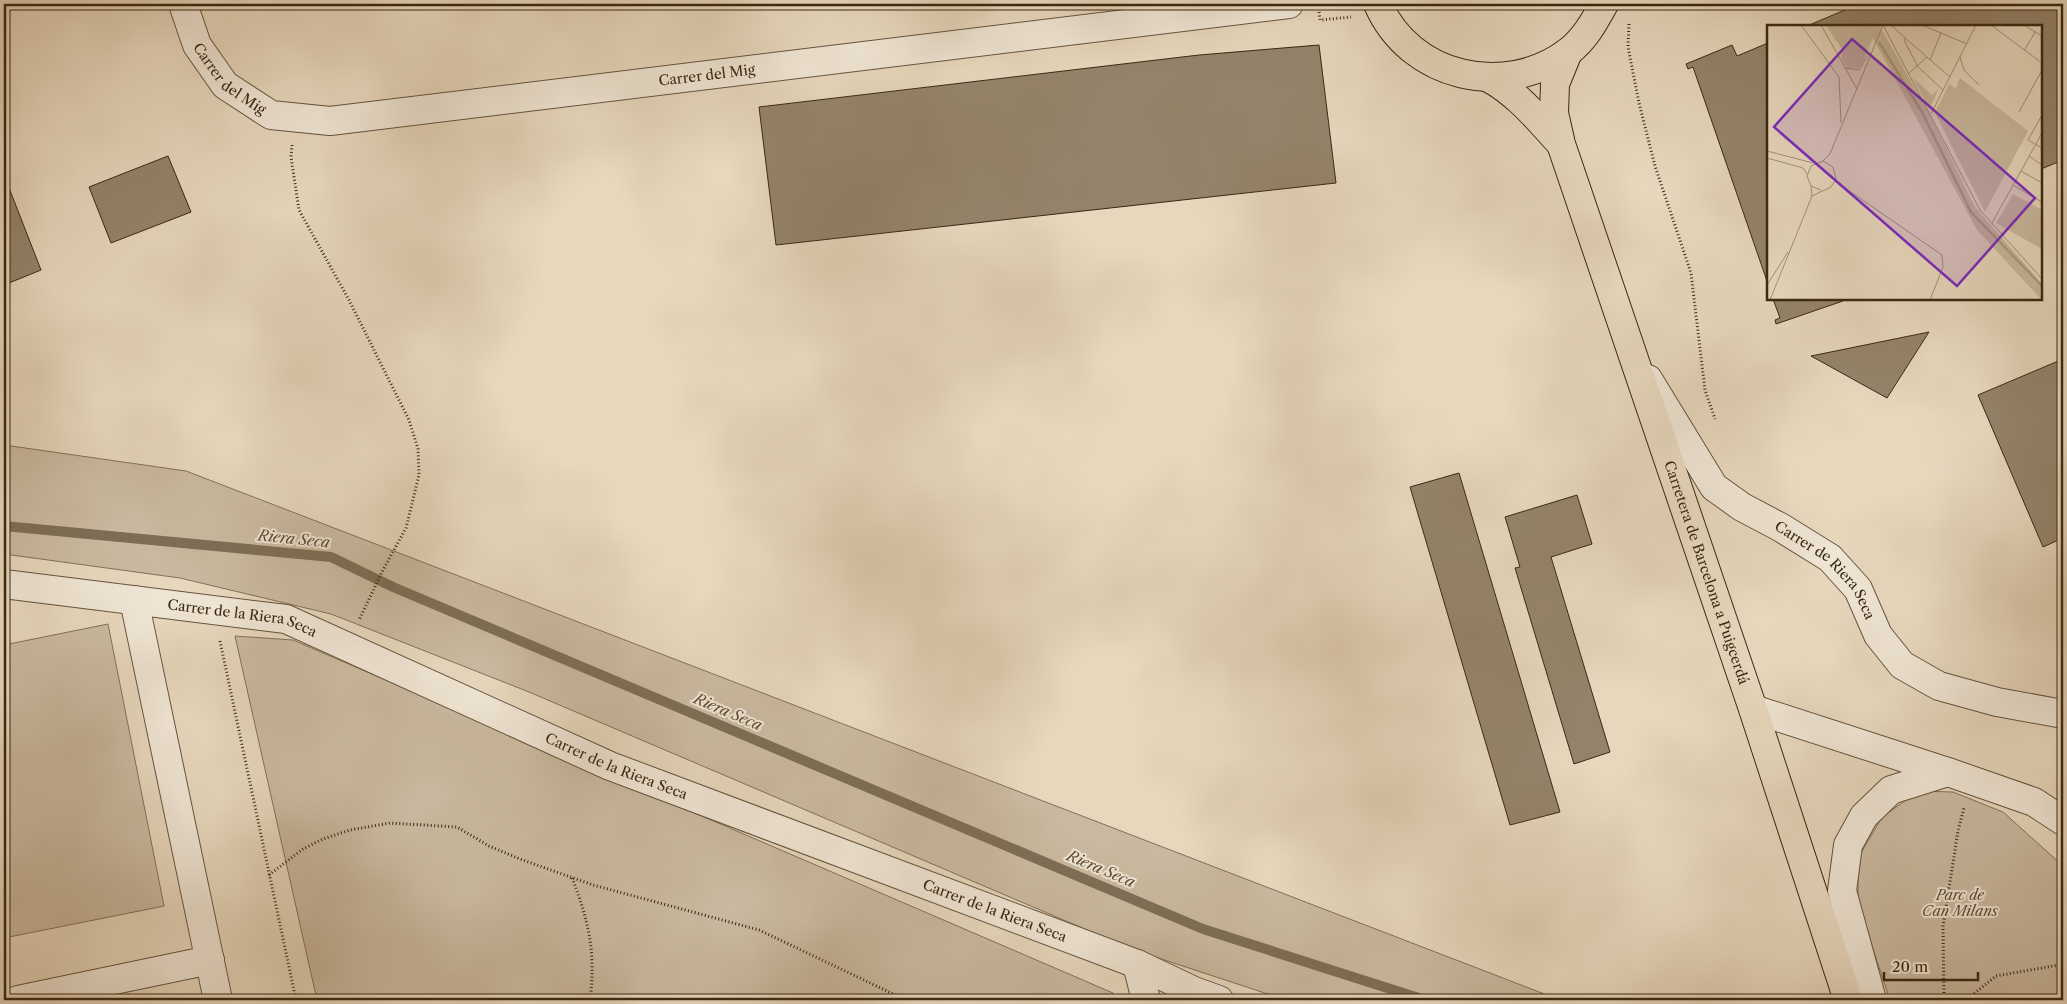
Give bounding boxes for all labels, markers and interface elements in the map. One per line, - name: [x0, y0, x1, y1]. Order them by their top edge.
- inset map: [1767, 25, 2042, 300]
- street label: Carrer del Mig: [189, 39, 270, 119]
- street label: Carrer del Mig: [658, 60, 757, 90]
- street label: Carretera de Barcelona a Puigcerdá: [1660, 458, 1753, 687]
- street label: Carrer de Riera Seca: [1771, 517, 1879, 623]
- water label: Riera Seca: [256, 525, 331, 552]
- street label: Carrer de la Riera Seca: [166, 595, 320, 641]
- water label: Riera Seca: [690, 688, 765, 734]
- street label: Carrer de la Riera Seca: [542, 729, 691, 804]
- water label: Riera Seca: [1063, 845, 1138, 891]
- street label: Carrer de la Riera Seca: [920, 875, 1070, 946]
- park label: Parc de Can Milans: [1922, 886, 1999, 920]
- scale bar: [1884, 949, 1978, 981]
- text: 20 m: [1892, 957, 1928, 976]

